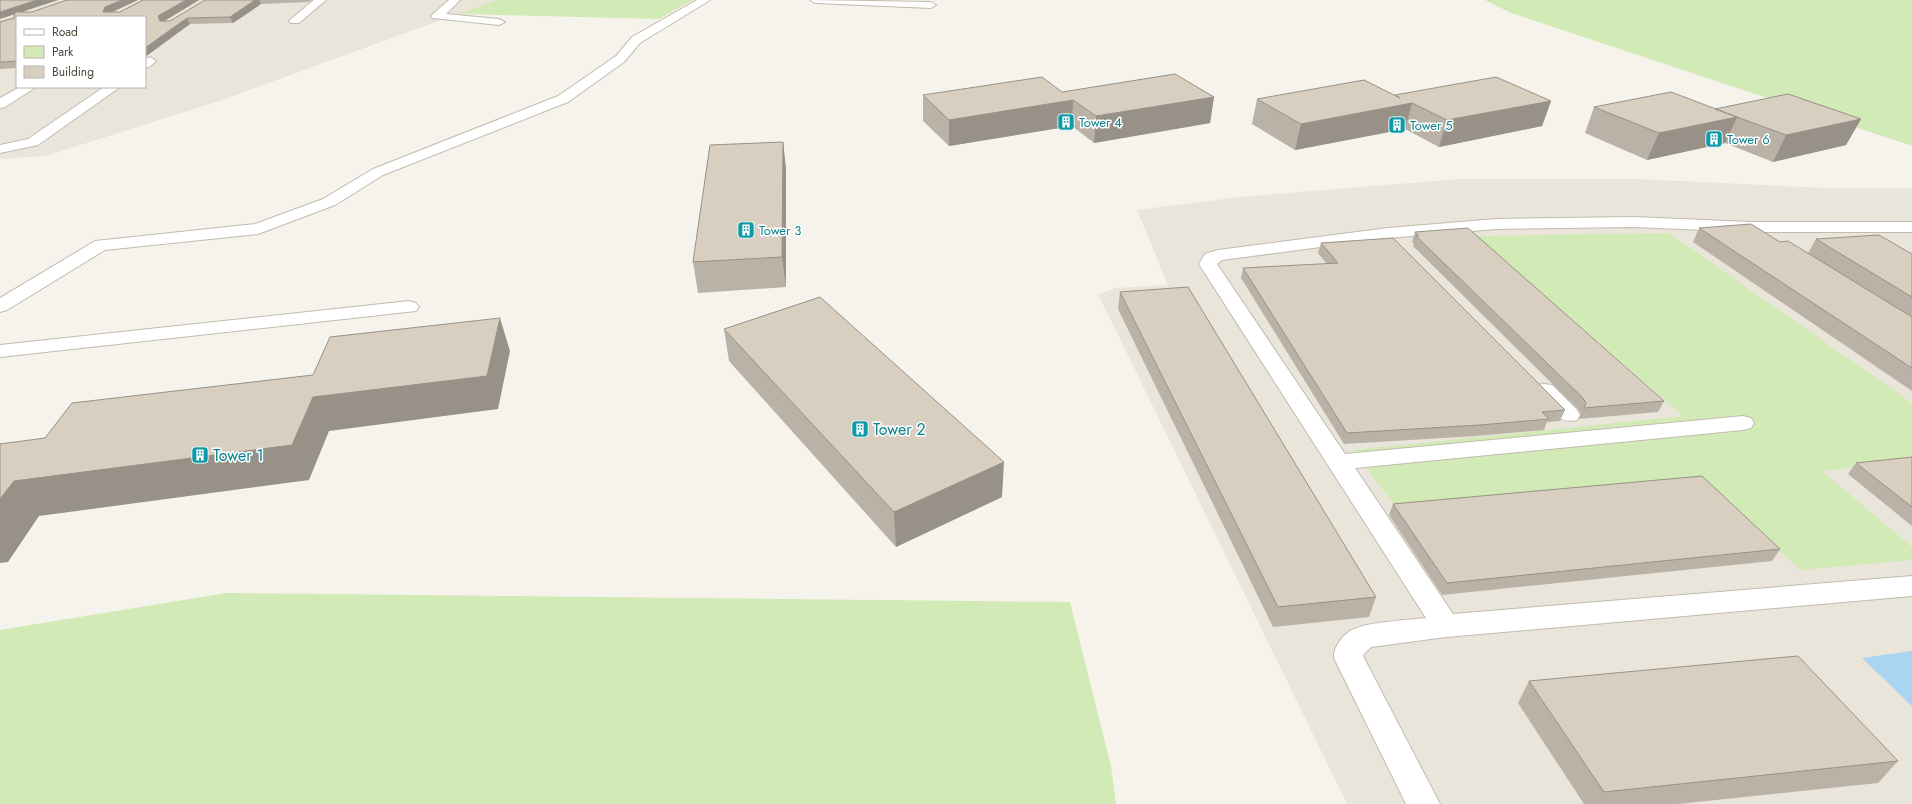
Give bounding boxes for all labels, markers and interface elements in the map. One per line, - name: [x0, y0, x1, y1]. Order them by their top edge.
- legend: [16, 16, 146, 88]
- text: Road: [52, 23, 78, 41]
- text: Park: [52, 43, 74, 61]
- text: Building: [52, 63, 94, 81]
- building icon: Tower 4: [1056, 112, 1076, 132]
- place label: Tower 4: [1079, 113, 1122, 132]
- building icon: Tower 5: [1387, 115, 1407, 135]
- place label: Tower 5: [1410, 116, 1453, 135]
- building icon: Tower 6: [1704, 129, 1724, 149]
- place label: Tower 6: [1727, 130, 1770, 149]
- building icon: Tower 3: [736, 220, 756, 240]
- place label: Tower 3: [759, 221, 801, 240]
- place label: Tower 2: [873, 418, 926, 441]
- building icon: Tower 2: [850, 419, 870, 439]
- place label: Tower 1: [213, 444, 264, 467]
- building icon: Tower 1: [190, 445, 210, 465]

